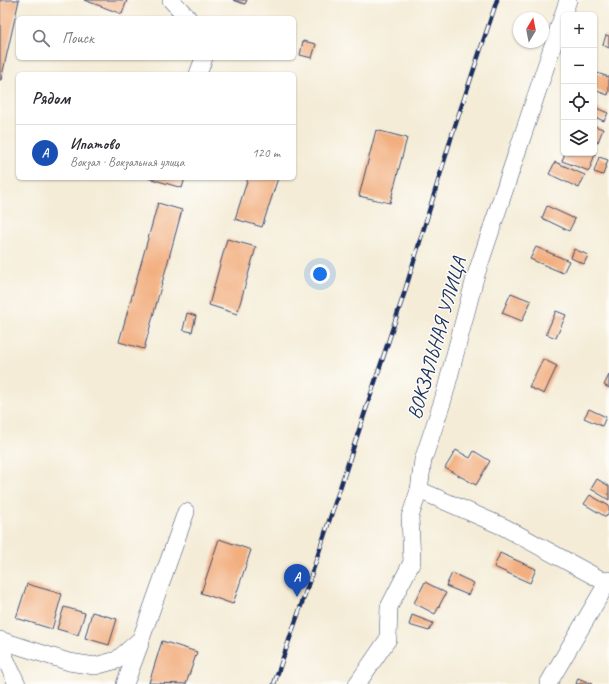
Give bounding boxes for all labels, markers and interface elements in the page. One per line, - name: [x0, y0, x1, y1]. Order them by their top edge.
- north arrow: [513, 12, 549, 48]
- map controls: [561, 12, 597, 156]
- button: +: [561, 12, 597, 48]
- search box: [16, 16, 296, 60]
- icon: search: [30, 27, 52, 49]
- text: Поиск: [62, 29, 94, 48]
- button: −: [561, 48, 597, 84]
- button: locate: [561, 84, 597, 120]
- text: Рядом: [32, 88, 70, 109]
- button: layers: [561, 120, 597, 156]
- text: Ипатово: [70, 135, 119, 154]
- text: A: [42, 145, 48, 161]
- text: 120 m: [252, 145, 280, 161]
- text: Вокзал · Вокзальная улица: [70, 154, 184, 170]
- street label: ВОКЗАЛЬНАЯ УЛИЦА: [401, 254, 472, 422]
- your location: [310, 264, 330, 284]
- pin: A: [284, 564, 310, 597]

